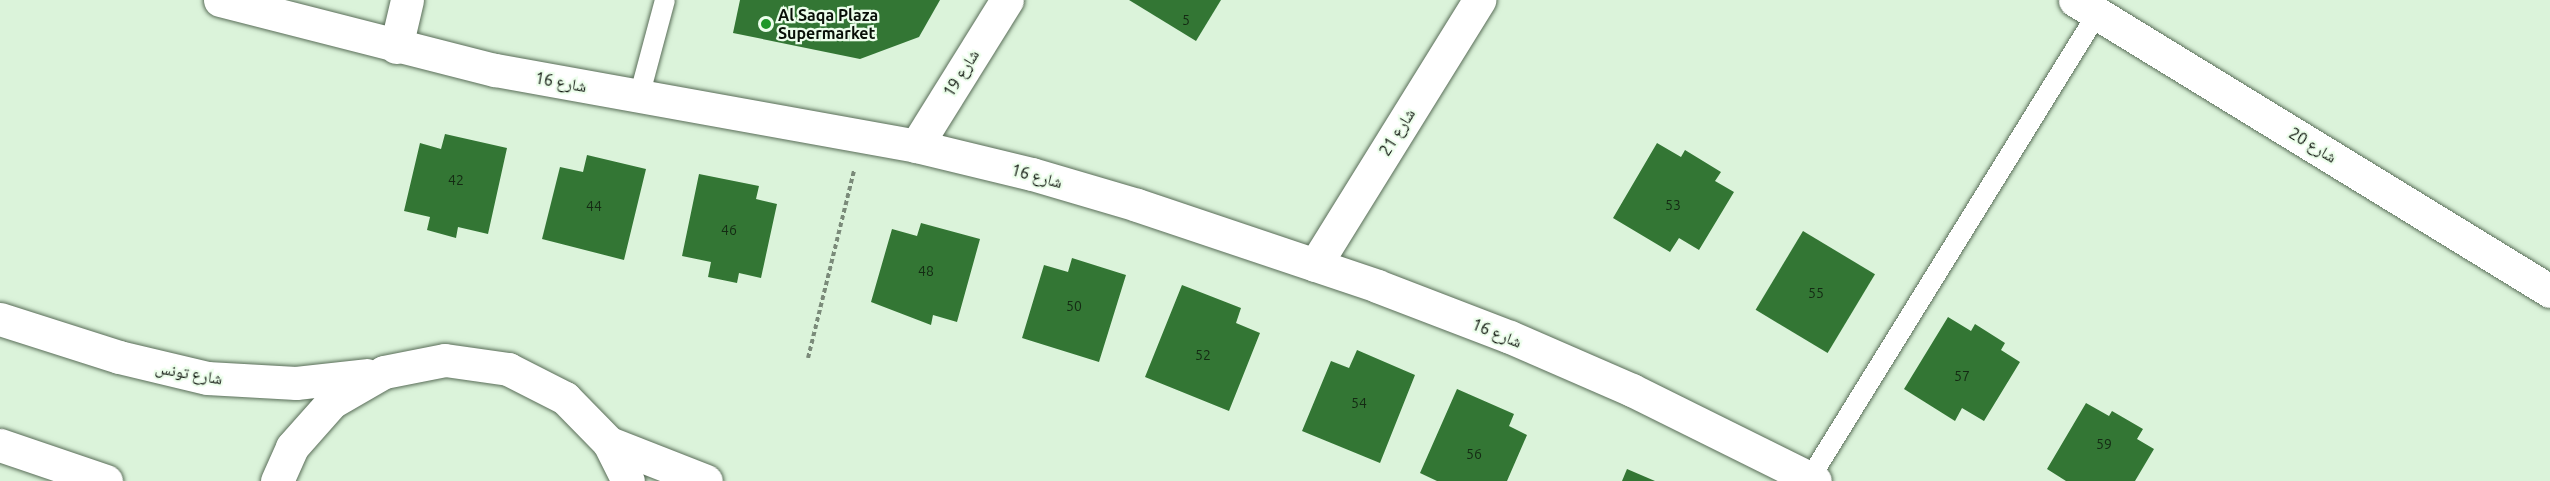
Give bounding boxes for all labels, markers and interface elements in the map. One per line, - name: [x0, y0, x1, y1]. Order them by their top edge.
- place label: Al Saqa Plaza Supermarket: [778, 5, 878, 43]
- house number: 5: [1182, 12, 1190, 28]
- marker: Al Saqa Plaza Supermarket: [759, 17, 773, 31]
- street label: شارع 19: [939, 46, 983, 100]
- street label: شارع 16: [534, 68, 588, 96]
- street label: شارع 21: [1375, 105, 1419, 159]
- street label: شارع 20: [2286, 123, 2340, 167]
- street label: شارع 16: [1009, 160, 1065, 192]
- house number: 42: [448, 172, 464, 188]
- house number: 53: [1665, 197, 1681, 213]
- house number: 44: [586, 198, 602, 214]
- house number: 46: [721, 222, 737, 238]
- house number: 48: [918, 263, 934, 279]
- house number: 55: [1808, 285, 1824, 301]
- house number: 50: [1066, 298, 1082, 314]
- street label: شارع 16: [1469, 314, 1525, 352]
- house number: 52: [1195, 347, 1211, 363]
- street label: شارع تونس: [154, 358, 224, 388]
- house number: 57: [1954, 368, 1970, 384]
- house number: 54: [1351, 395, 1367, 411]
- house number: 59: [2096, 436, 2112, 452]
- house number: 56: [1466, 446, 1482, 462]

